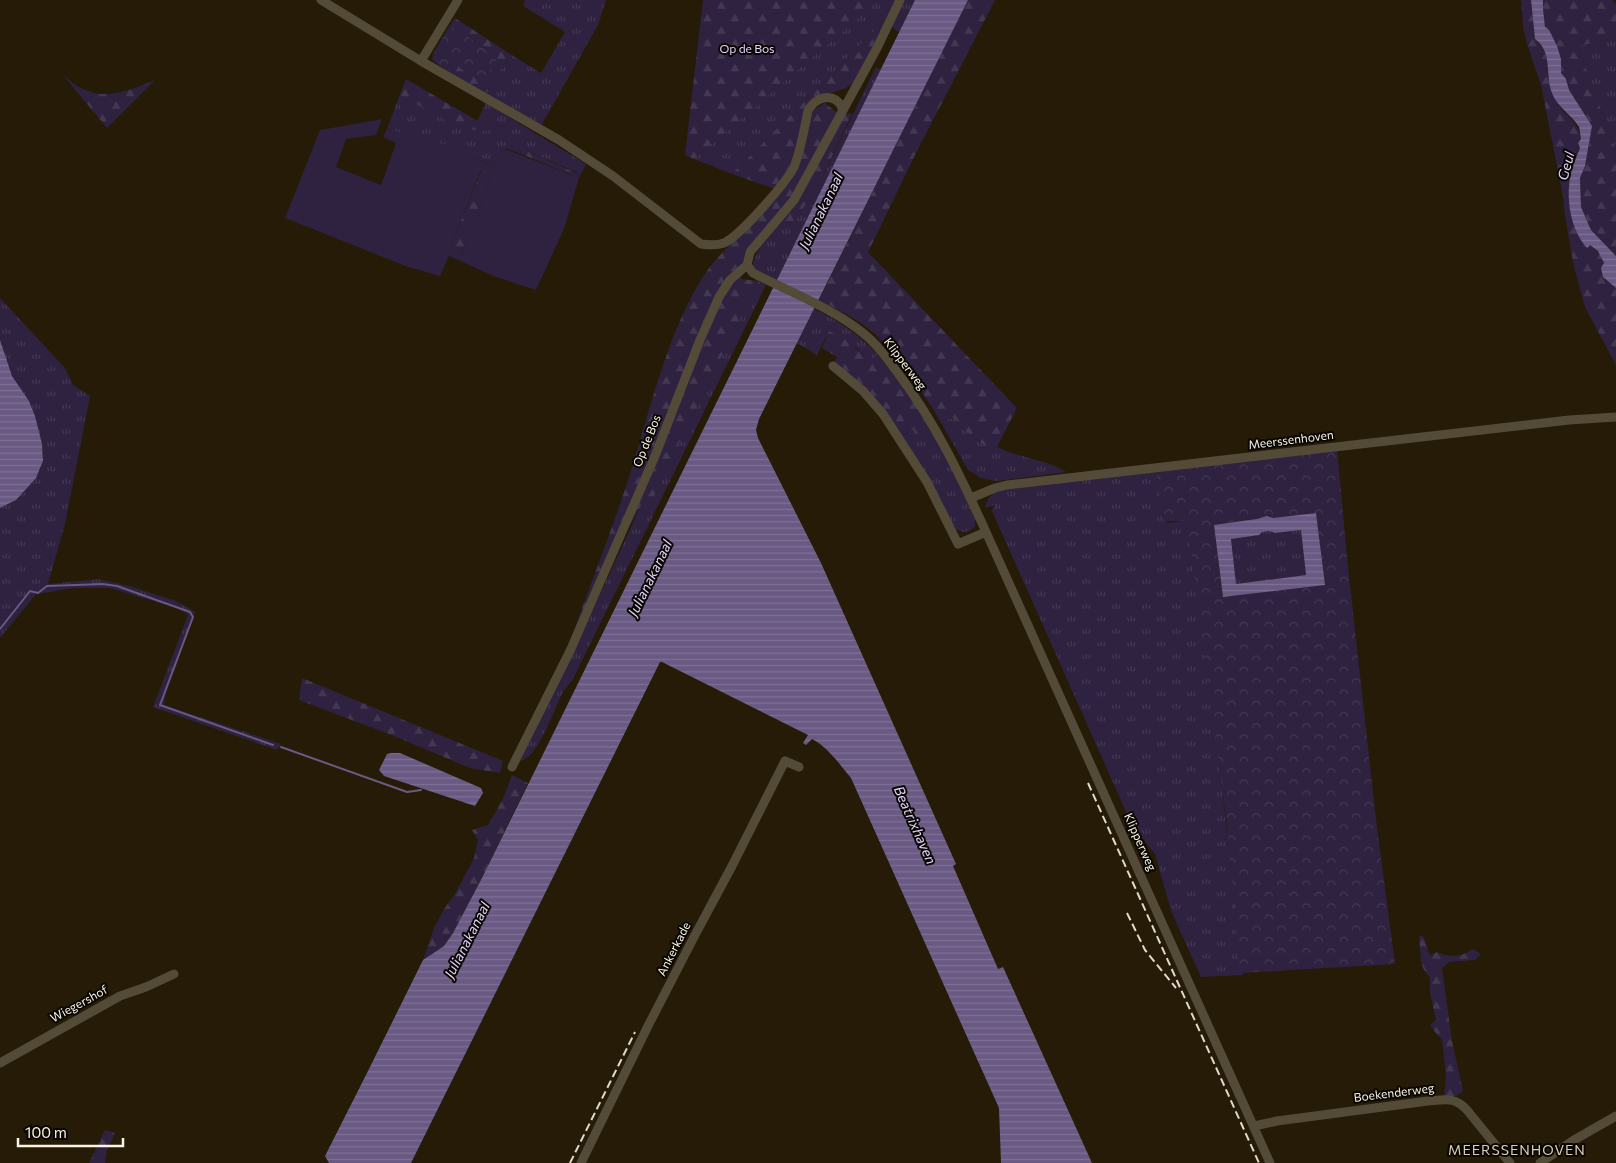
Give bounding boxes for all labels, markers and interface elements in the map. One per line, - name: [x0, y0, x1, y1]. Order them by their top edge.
- park label: Op de Bos: [719, 41, 775, 55]
- water label: Geul: [1554, 149, 1578, 182]
- water label: Julianakanaal: [794, 169, 847, 254]
- street label: Klipperweg: [882, 335, 930, 393]
- street label: Op de Bos: [629, 412, 663, 469]
- street label: Meerssenhoven: [1247, 427, 1334, 451]
- water label: Julianakanaal: [623, 536, 676, 621]
- water label: Beatrixhaven: [891, 783, 940, 866]
- street label: Klipperweg: [1122, 811, 1160, 873]
- water label: Julianakanaal: [439, 899, 493, 982]
- street label: Ankerkade: [654, 919, 693, 978]
- street label: Wiegershof: [48, 982, 110, 1025]
- street label: Boekenderweg: [1353, 1080, 1435, 1104]
- scale bar: [18, 1116, 122, 1148]
- text: 100 m: [25, 1123, 67, 1141]
- district label: MEERSSENHOVEN: [1448, 1141, 1586, 1158]

